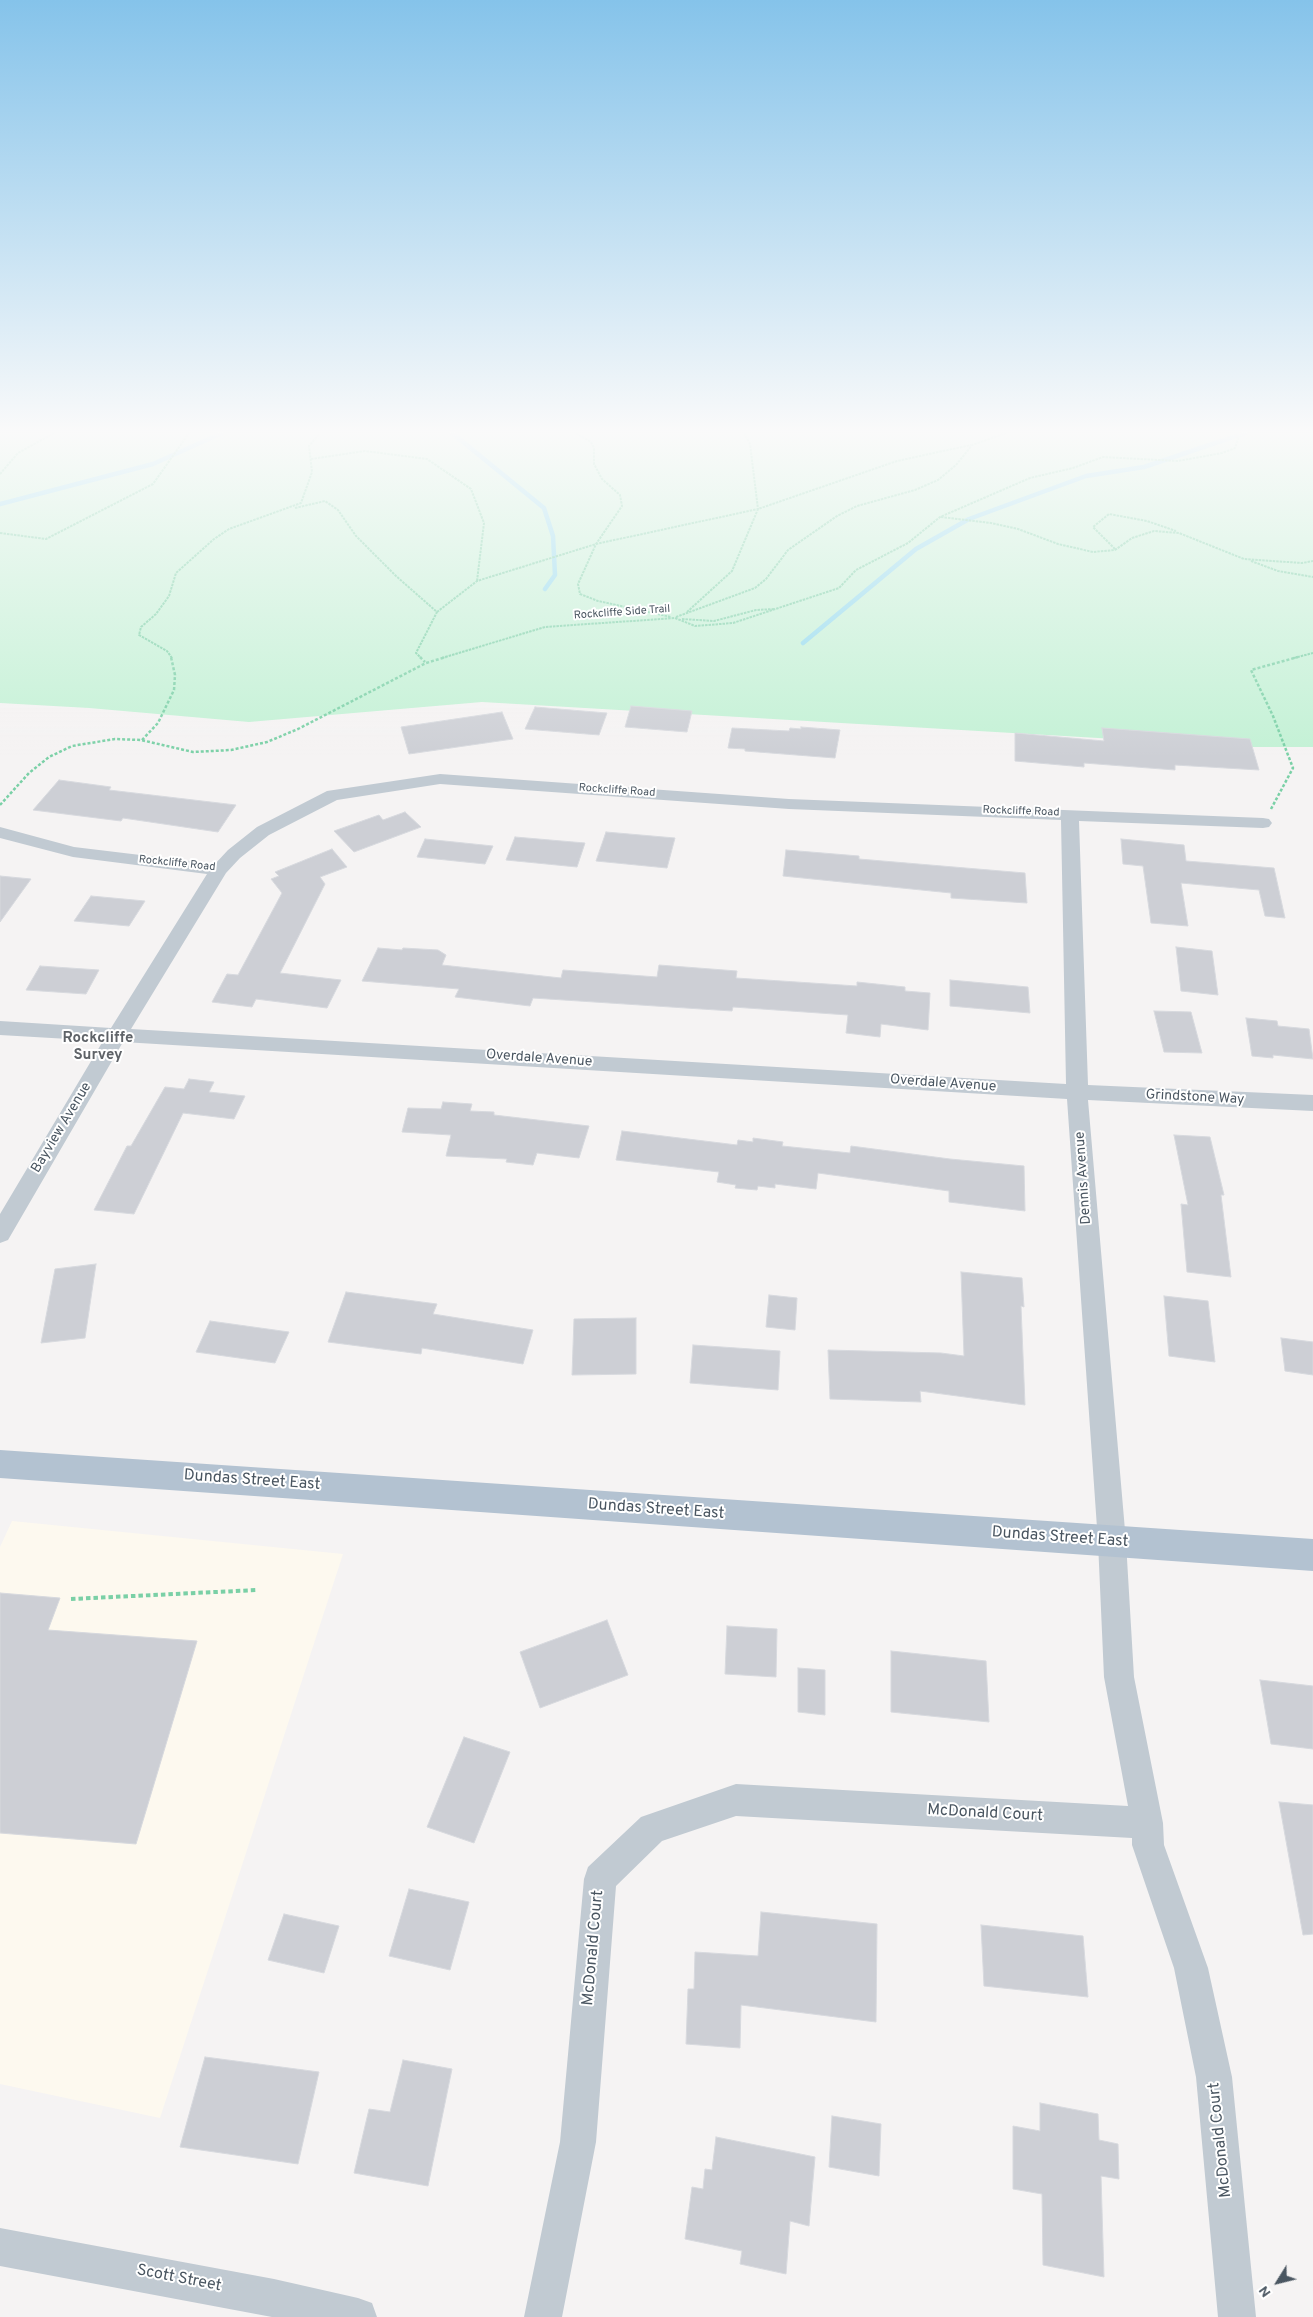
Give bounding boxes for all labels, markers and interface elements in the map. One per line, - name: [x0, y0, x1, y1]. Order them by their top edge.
- street label: Rockcliffe Side Trail: [573, 603, 671, 623]
- street label: Rockcliffe Road: [578, 782, 656, 800]
- street label: Rockcliffe Road: [982, 804, 1060, 820]
- street label: Rockcliffe Road: [138, 853, 216, 875]
- district label: Rockcliffe Survey: [63, 1030, 133, 1065]
- street label: Overdale Avenue: [485, 1047, 593, 1071]
- street label: Overdale Avenue: [889, 1072, 997, 1096]
- street label: Bayview Avenue: [28, 1080, 96, 1176]
- street label: Grindstone Way: [1145, 1087, 1245, 1109]
- street label: Dennis Avenue: [1072, 1131, 1096, 1225]
- street label: Dundas Street East: [183, 1467, 321, 1495]
- street label: Dundas Street East: [587, 1496, 725, 1524]
- street label: Dundas Street East: [991, 1524, 1129, 1552]
- street label: McDonald Court: [927, 1801, 1043, 1827]
- street label: McDonald Court: [579, 1889, 609, 2007]
- street label: McDonald Court: [1205, 2081, 1237, 2199]
- north arrow: [1253, 2257, 1303, 2307]
- street label: Scott Street: [135, 2261, 223, 2297]
- text: N: [1256, 2282, 1275, 2300]

